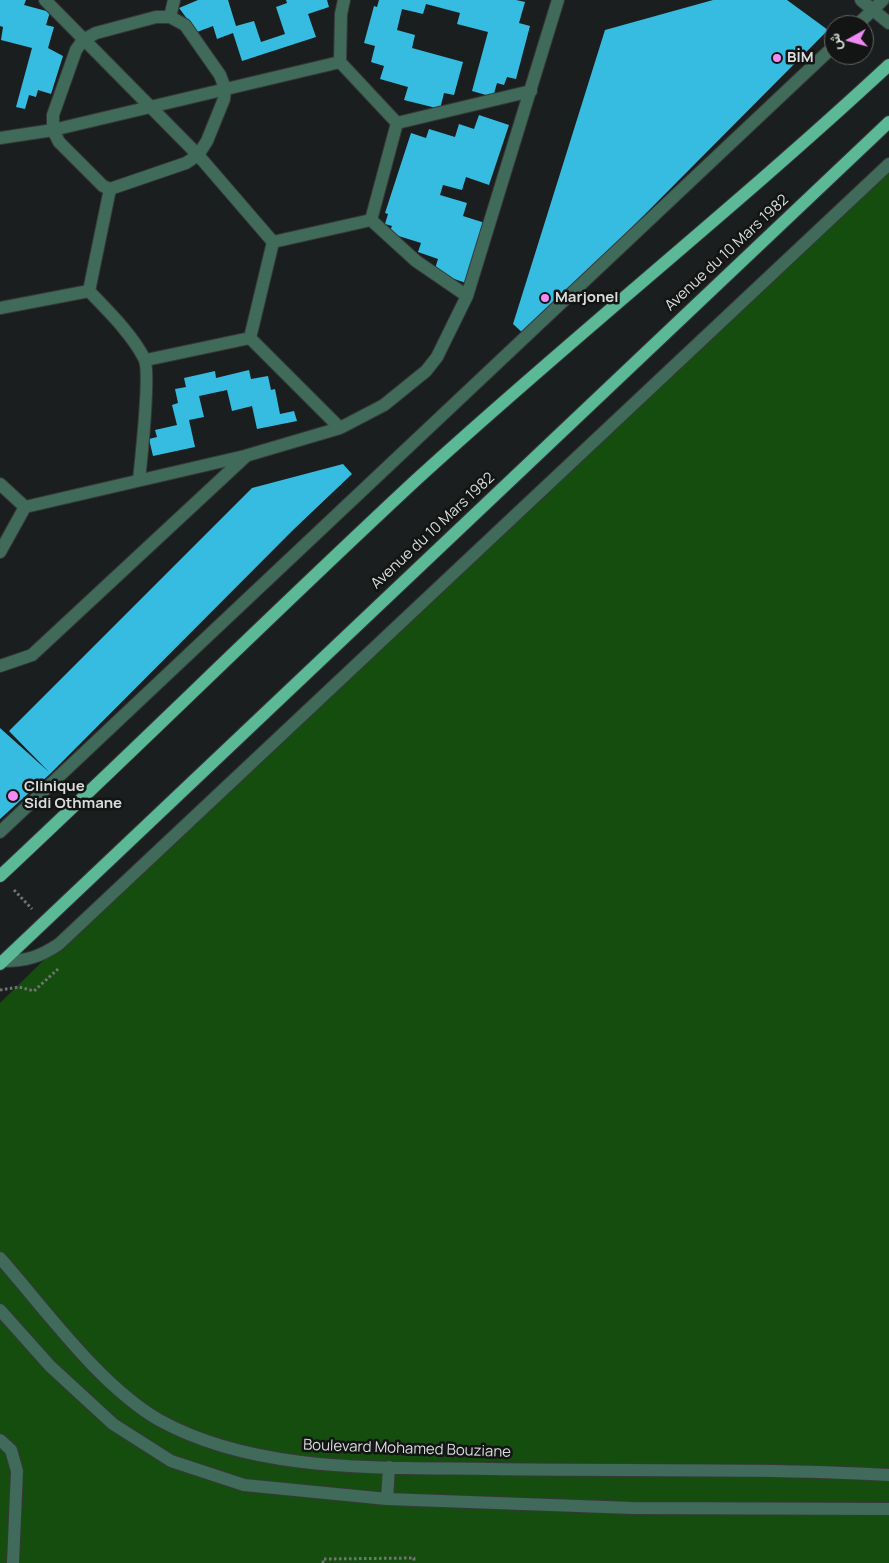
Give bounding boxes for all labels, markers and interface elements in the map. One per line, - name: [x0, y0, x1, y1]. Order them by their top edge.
- north arrow: [824, 15, 874, 65]
- text: ش: [824, 32, 845, 51]
- place label: BİM: [787, 49, 813, 67]
- marker: BİM: [771, 52, 783, 64]
- street label: Avenue du 10 Mars 1982: [661, 191, 793, 315]
- place label: Marjonel: [555, 289, 619, 307]
- marker: Marjonel: [539, 292, 551, 304]
- street label: Avenue du 10 Mars 1982: [367, 469, 499, 593]
- place label: Clinique Sidi Othmane: [24, 778, 122, 813]
- marker: Clinique Sidi Othmane: [6, 789, 20, 803]
- street label: Boulevard Mohamed Bouziane: [303, 1436, 511, 1462]

